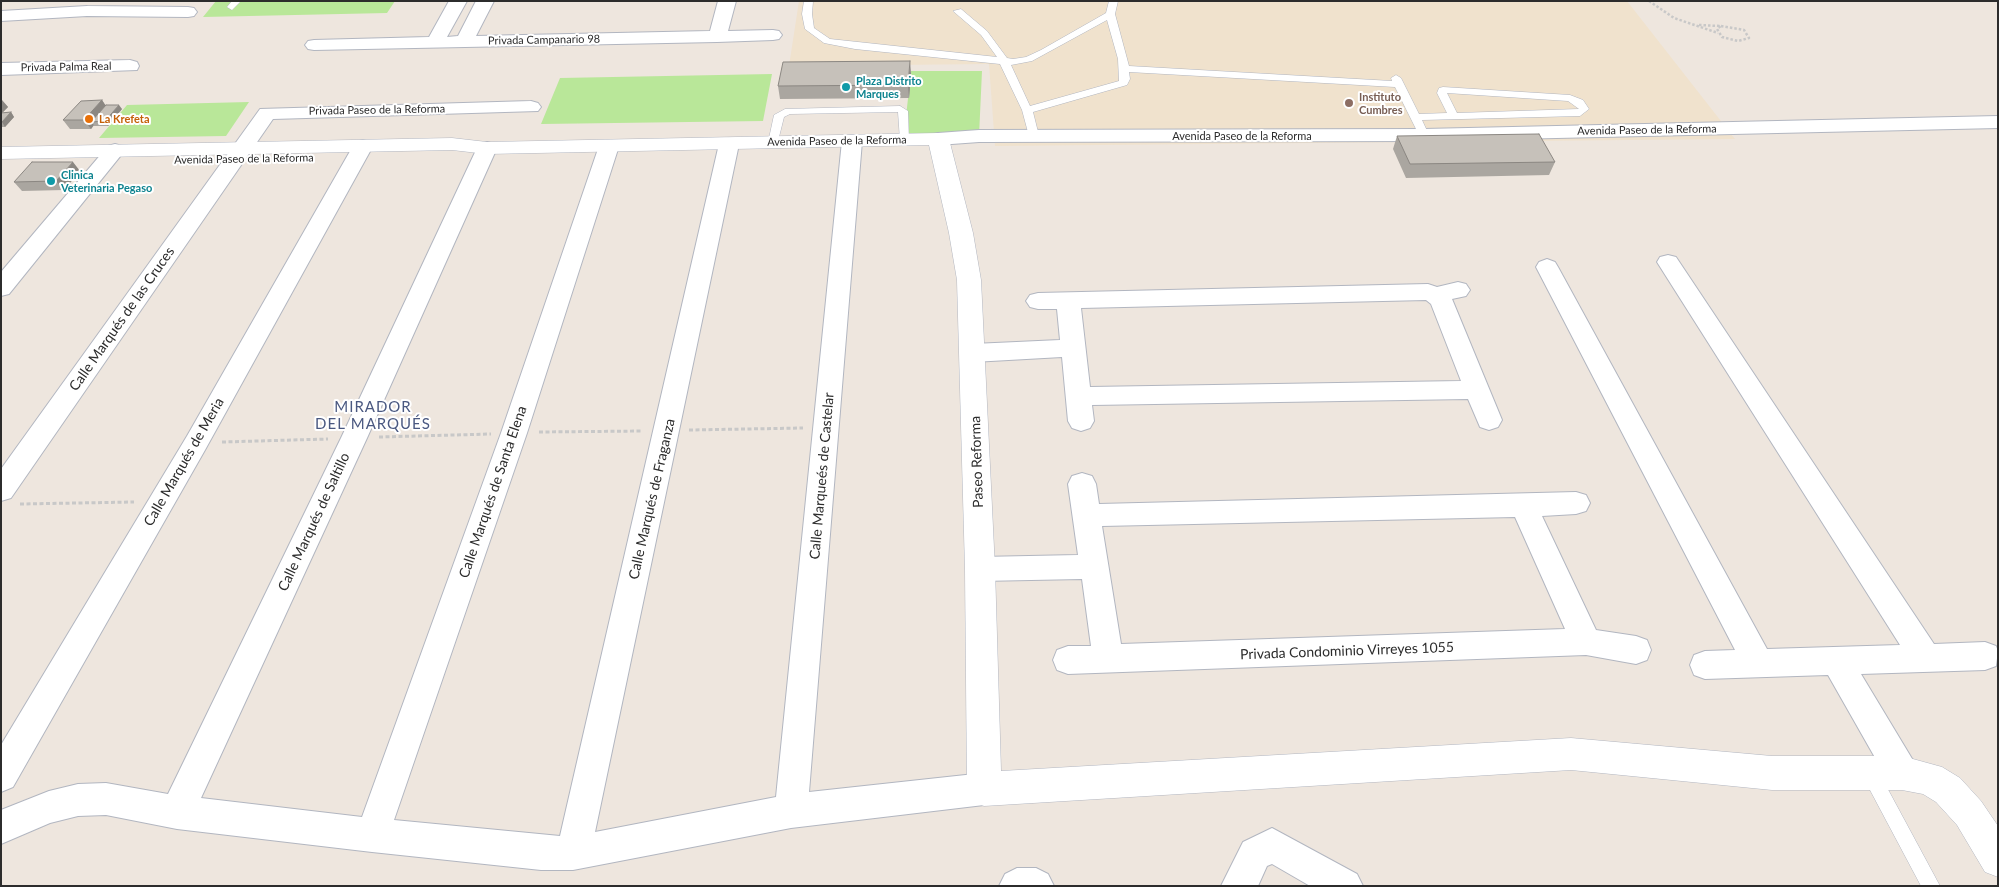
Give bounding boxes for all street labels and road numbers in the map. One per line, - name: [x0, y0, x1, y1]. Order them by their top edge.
- street label: Privada Campanario 98: [488, 32, 600, 48]
- street label: Privada Palma Real: [20, 60, 112, 74]
- street label: Privada Paseo de la Reforma: [309, 102, 445, 118]
- street label: Avenida Paseo de la Reforma: [1577, 122, 1717, 138]
- street label: Avenida Paseo de la Reforma: [1172, 129, 1312, 143]
- street label: Avenida Paseo de la Reforma: [767, 133, 907, 149]
- street label: Avenida Paseo de la Reforma: [174, 151, 314, 167]
- street label: Calle Marqués de las Cruces: [66, 244, 178, 394]
- street label: Calle Marqueés de Castelar: [806, 392, 838, 560]
- street label: Calle Marqués de Meria: [140, 395, 228, 529]
- street label: Calle Marqués de Santa Elena: [456, 404, 530, 580]
- street label: Paseo Reforma: [967, 416, 987, 508]
- street label: Calle Marqués de Fraganza: [625, 417, 679, 581]
- street label: Calle Marqués de Saltillo: [275, 450, 353, 594]
- street label: Privada Condominio Virreyes 1055: [1240, 639, 1454, 663]

